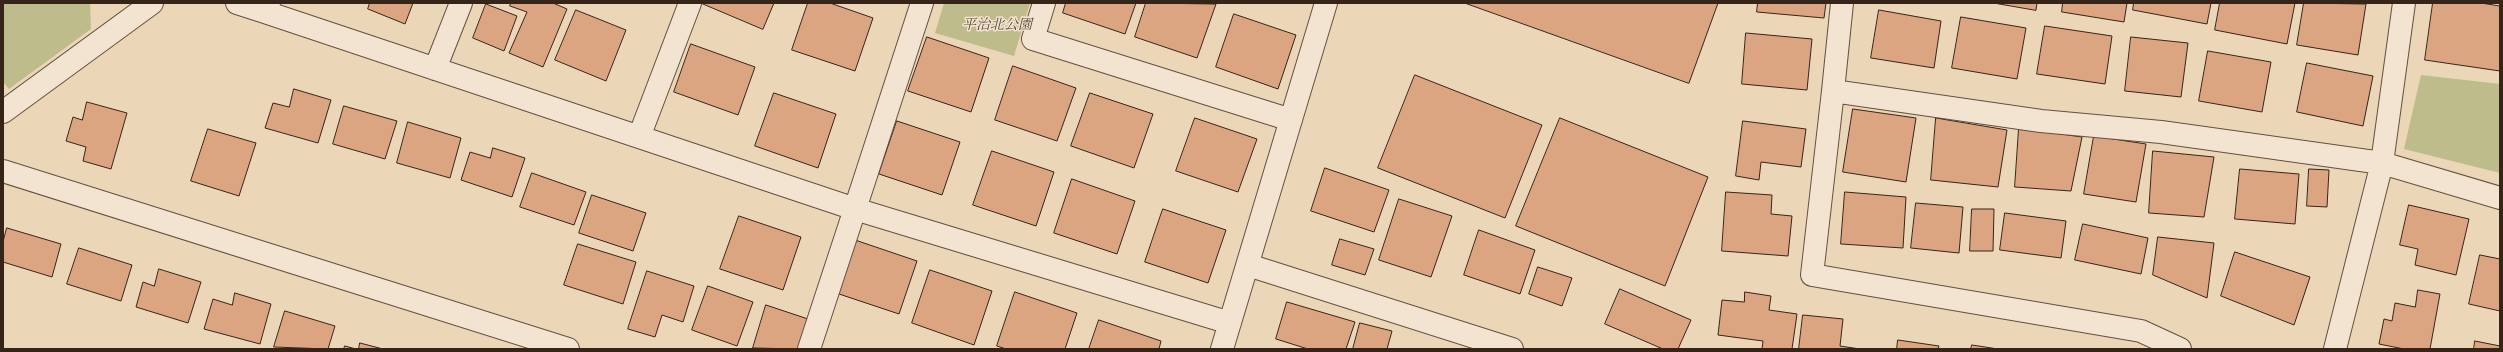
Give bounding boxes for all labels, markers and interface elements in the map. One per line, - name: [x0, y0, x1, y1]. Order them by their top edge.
- park label: 平治北公園: [962, 18, 1032, 34]

